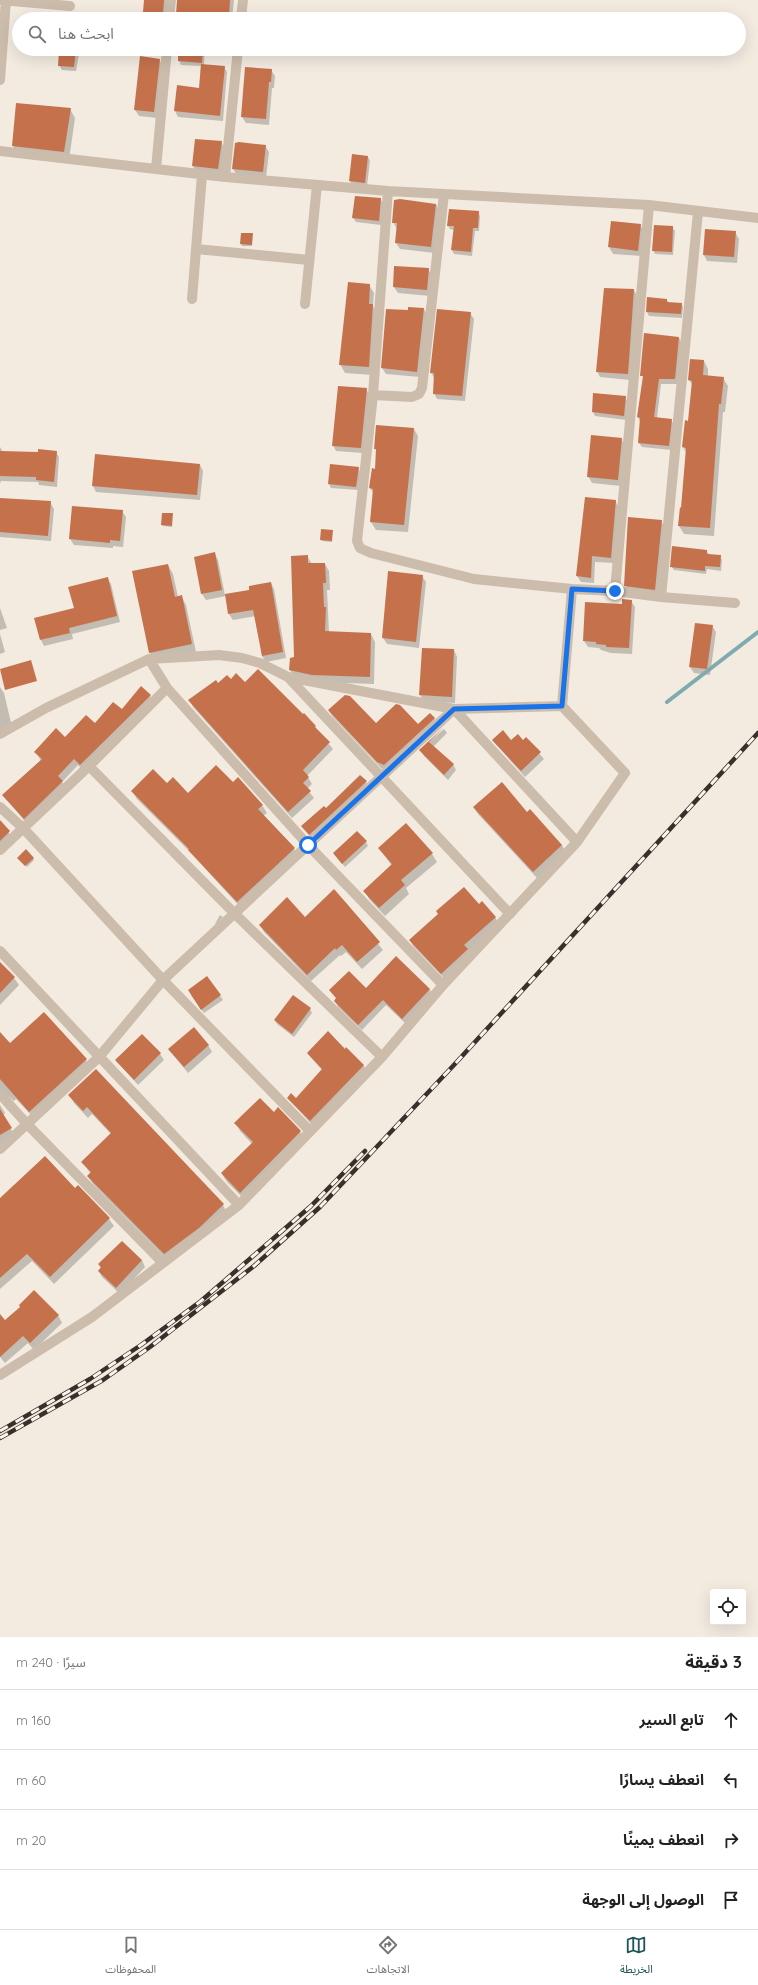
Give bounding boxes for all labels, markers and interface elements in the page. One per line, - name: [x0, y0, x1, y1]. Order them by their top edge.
- search box: [12, 12, 746, 56]
- icon: search: [26, 23, 48, 45]
- text: ابحث هنا: [58, 24, 114, 43]
- route end: [606, 582, 624, 600]
- route start: [299, 836, 317, 854]
- map controls: [710, 1589, 746, 1625]
- button: locate: [710, 1589, 746, 1625]
- text: 3 دقيقة: [685, 1651, 742, 1672]
- text: سيرًا · 240 m: [16, 1654, 86, 1670]
- icon: ahead: [720, 1709, 742, 1731]
- text: تابع السير: [640, 1710, 704, 1729]
- text: 160 m: [16, 1712, 51, 1728]
- icon: left: [720, 1769, 742, 1791]
- text: انعطف يسارًا: [619, 1770, 704, 1789]
- text: 60 m: [16, 1772, 46, 1788]
- icon: right: [720, 1829, 742, 1851]
- text: انعطف يمينًا: [623, 1830, 704, 1849]
- text: 20 m: [16, 1832, 46, 1848]
- icon: arrive: [720, 1889, 742, 1911]
- text: الوصول إلى الوجهة: [582, 1890, 704, 1909]
- tab: المحفوظات: [105, 1934, 156, 1981]
- tab: الاتجاهات: [367, 1934, 410, 1981]
- tab: الخريطة: [620, 1934, 653, 1981]

